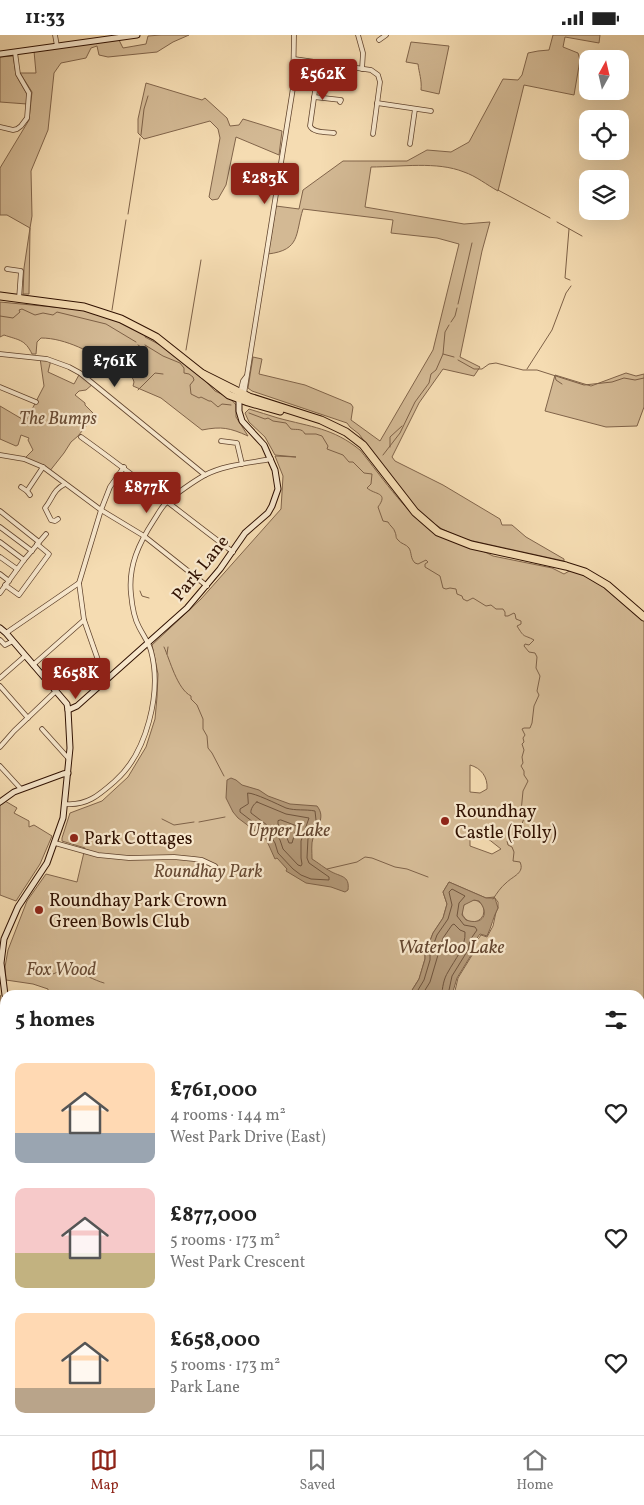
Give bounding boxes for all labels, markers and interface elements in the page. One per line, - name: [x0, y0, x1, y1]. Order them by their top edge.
- text: 11:33: [25, 5, 65, 31]
- north arrow: [579, 50, 629, 100]
- map controls: [579, 50, 629, 220]
- pin: £562K: [288, 58, 358, 101]
- text: £562K: [300, 64, 346, 86]
- button: locate: [579, 110, 629, 160]
- pin: £283K: [230, 163, 300, 205]
- text: £283K: [242, 168, 288, 190]
- button: layers: [579, 170, 629, 220]
- pin: £761K: [80, 345, 150, 388]
- text: £761K: [93, 351, 137, 373]
- park label: The Bumps: [19, 407, 97, 432]
- pin: £877K: [112, 471, 182, 514]
- text: £877K: [125, 477, 169, 499]
- street label: Park Lane: [167, 530, 236, 607]
- pin: £658K: [41, 657, 111, 700]
- text: £658K: [53, 663, 99, 685]
- place label: Roundhay Castle (Folly): [455, 800, 557, 846]
- marker: Roundhay Castle (Folly): [439, 815, 451, 827]
- water label: Upper Lake: [248, 818, 330, 844]
- place label: Park Cottages: [84, 827, 193, 852]
- marker: Park Cottages: [68, 832, 80, 844]
- park label: Roundhay Park: [153, 860, 263, 885]
- place label: Roundhay Park Crown Green Bowls Club: [49, 889, 228, 935]
- marker: Roundhay Park Crown Green Bowls Club: [33, 904, 45, 916]
- water label: Waterloo Lake: [398, 935, 504, 961]
- park label: Fox Wood: [26, 958, 96, 983]
- text: 5 homes: [15, 1006, 95, 1035]
- icon: filters: [602, 1006, 630, 1034]
- text: £761,000: [170, 1076, 257, 1105]
- icon: home: [55, 1083, 115, 1143]
- icon: heart: [602, 1099, 630, 1127]
- text: 4 rooms · 144 m²: [170, 1105, 286, 1127]
- text: West Park Drive (East): [170, 1127, 326, 1149]
- text: £877,000: [170, 1201, 257, 1230]
- icon: home: [55, 1208, 115, 1268]
- icon: heart: [602, 1224, 630, 1252]
- text: 5 rooms · 173 m²: [170, 1230, 280, 1252]
- text: West Park Crescent: [170, 1252, 305, 1274]
- text: £658,000: [170, 1326, 260, 1355]
- icon: home: [55, 1333, 115, 1393]
- icon: heart: [602, 1349, 630, 1377]
- text: 5 rooms · 173 m²: [170, 1355, 280, 1377]
- text: Park Lane: [170, 1377, 240, 1399]
- tab: Map: [90, 1446, 119, 1495]
- tab: Saved: [299, 1446, 336, 1495]
- tab: Home: [516, 1446, 554, 1495]

